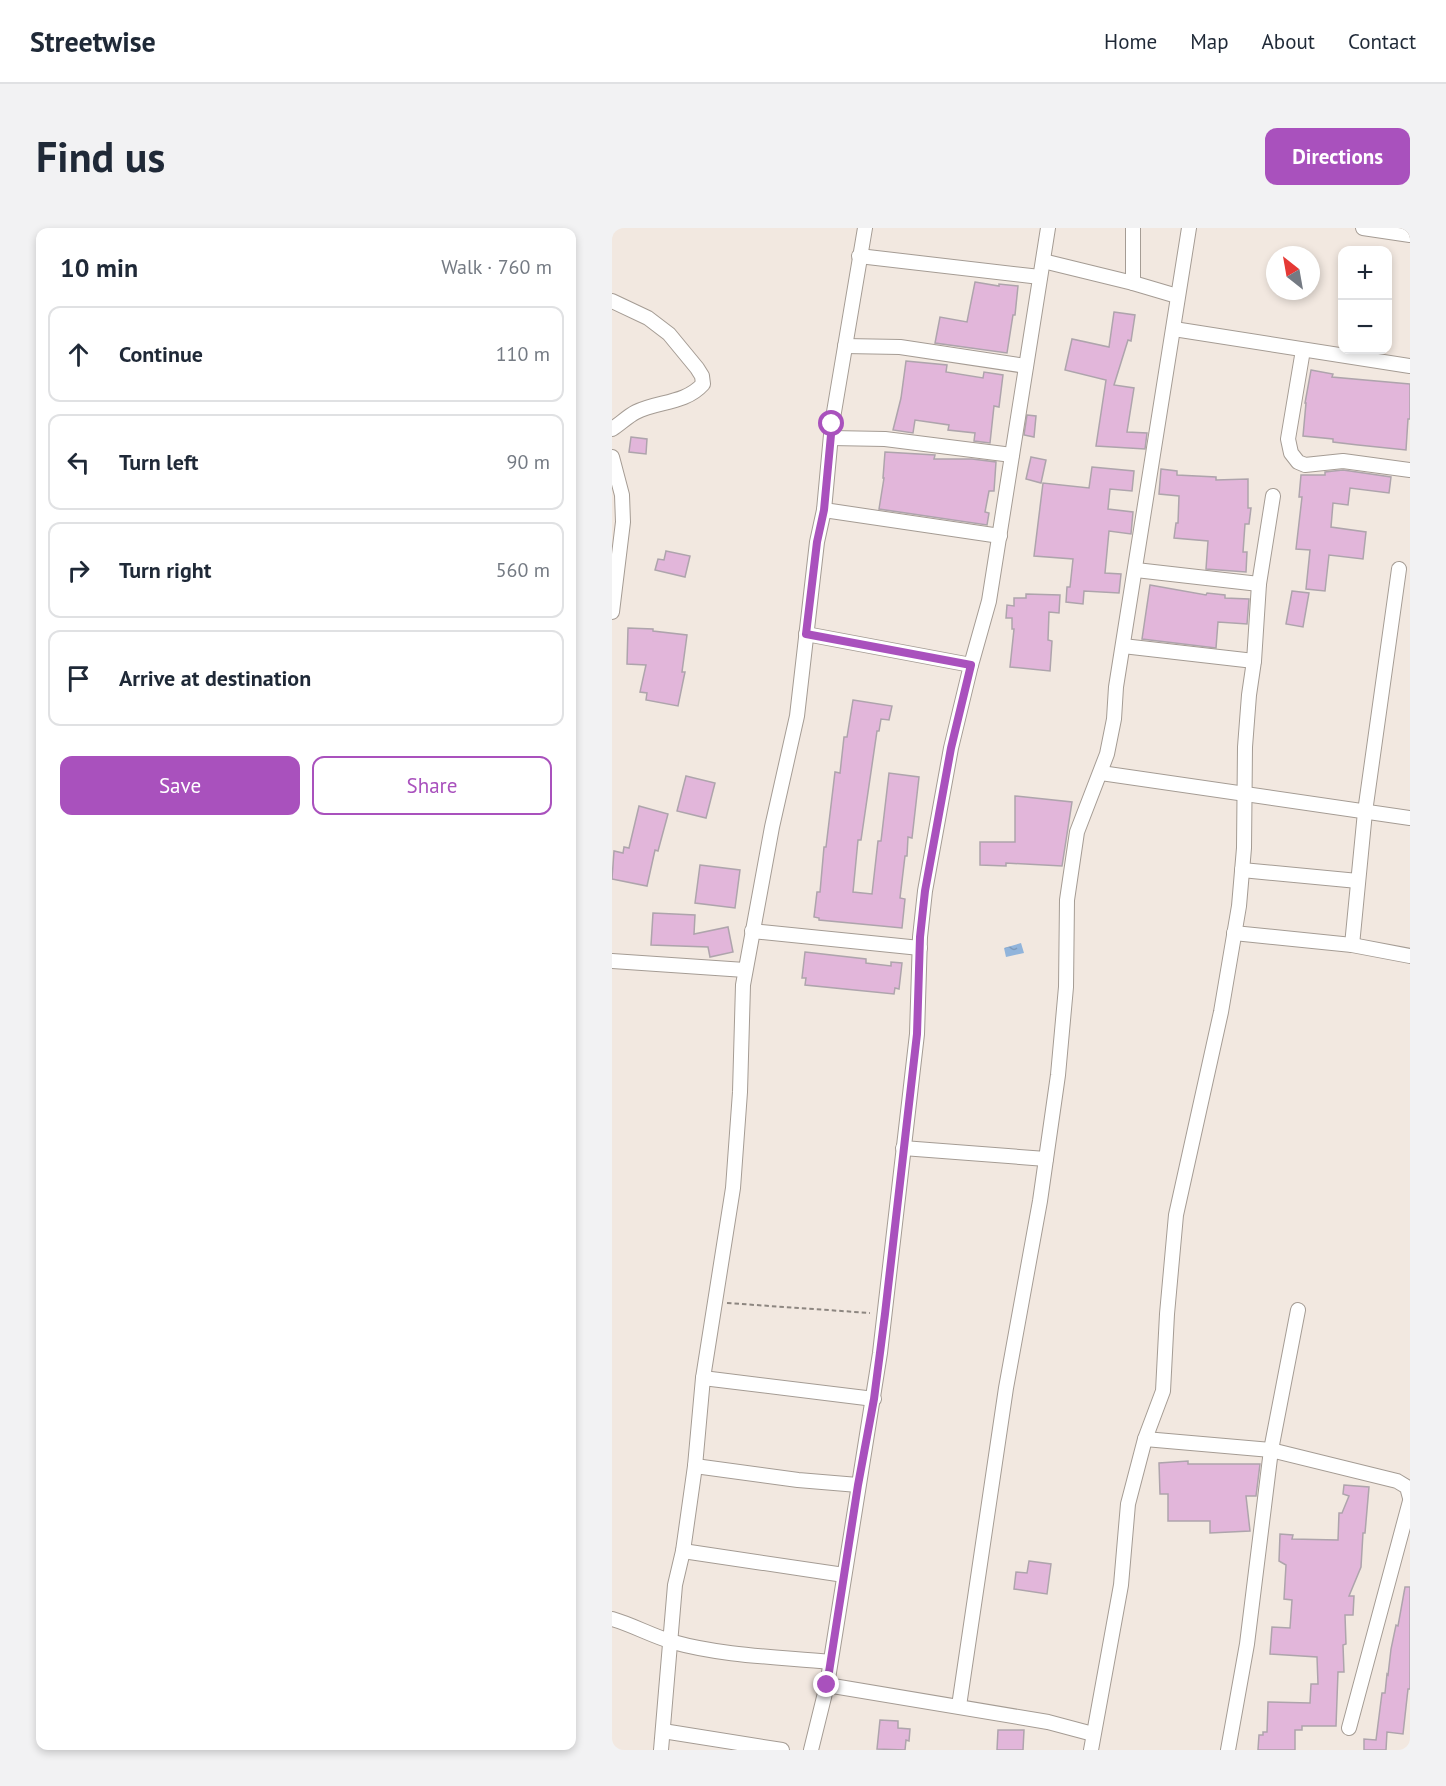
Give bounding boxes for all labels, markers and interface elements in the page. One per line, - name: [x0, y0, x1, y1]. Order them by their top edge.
- text: Streetwise: [30, 23, 156, 60]
- text: Home: [1104, 28, 1157, 55]
- text: Map: [1190, 28, 1229, 55]
- text: About: [1262, 28, 1315, 55]
- text: Contact: [1348, 28, 1416, 55]
- button: Directions: [1265, 128, 1410, 185]
- text: Find us: [36, 129, 165, 184]
- north arrow: [1266, 246, 1320, 300]
- map controls: [1338, 246, 1392, 354]
- button: +: [1338, 246, 1392, 300]
- text: 10 min: [60, 251, 138, 284]
- text: Walk · 760 m: [441, 254, 552, 280]
- button: −: [1338, 300, 1392, 354]
- icon: ahead: [62, 338, 95, 371]
- text: Continue: [119, 340, 203, 368]
- text: 110 m: [496, 341, 550, 367]
- route start: [818, 410, 844, 436]
- icon: left: [62, 446, 95, 479]
- text: Turn left: [119, 448, 199, 476]
- text: 90 m: [507, 449, 550, 475]
- icon: right: [62, 554, 95, 587]
- text: Turn right: [119, 556, 211, 584]
- text: 560 m: [496, 557, 550, 583]
- icon: arrive: [62, 662, 95, 695]
- text: Arrive at destination: [119, 664, 311, 692]
- button: Save: [60, 756, 300, 815]
- button: Share: [312, 756, 552, 815]
- route end: [813, 1671, 839, 1697]

